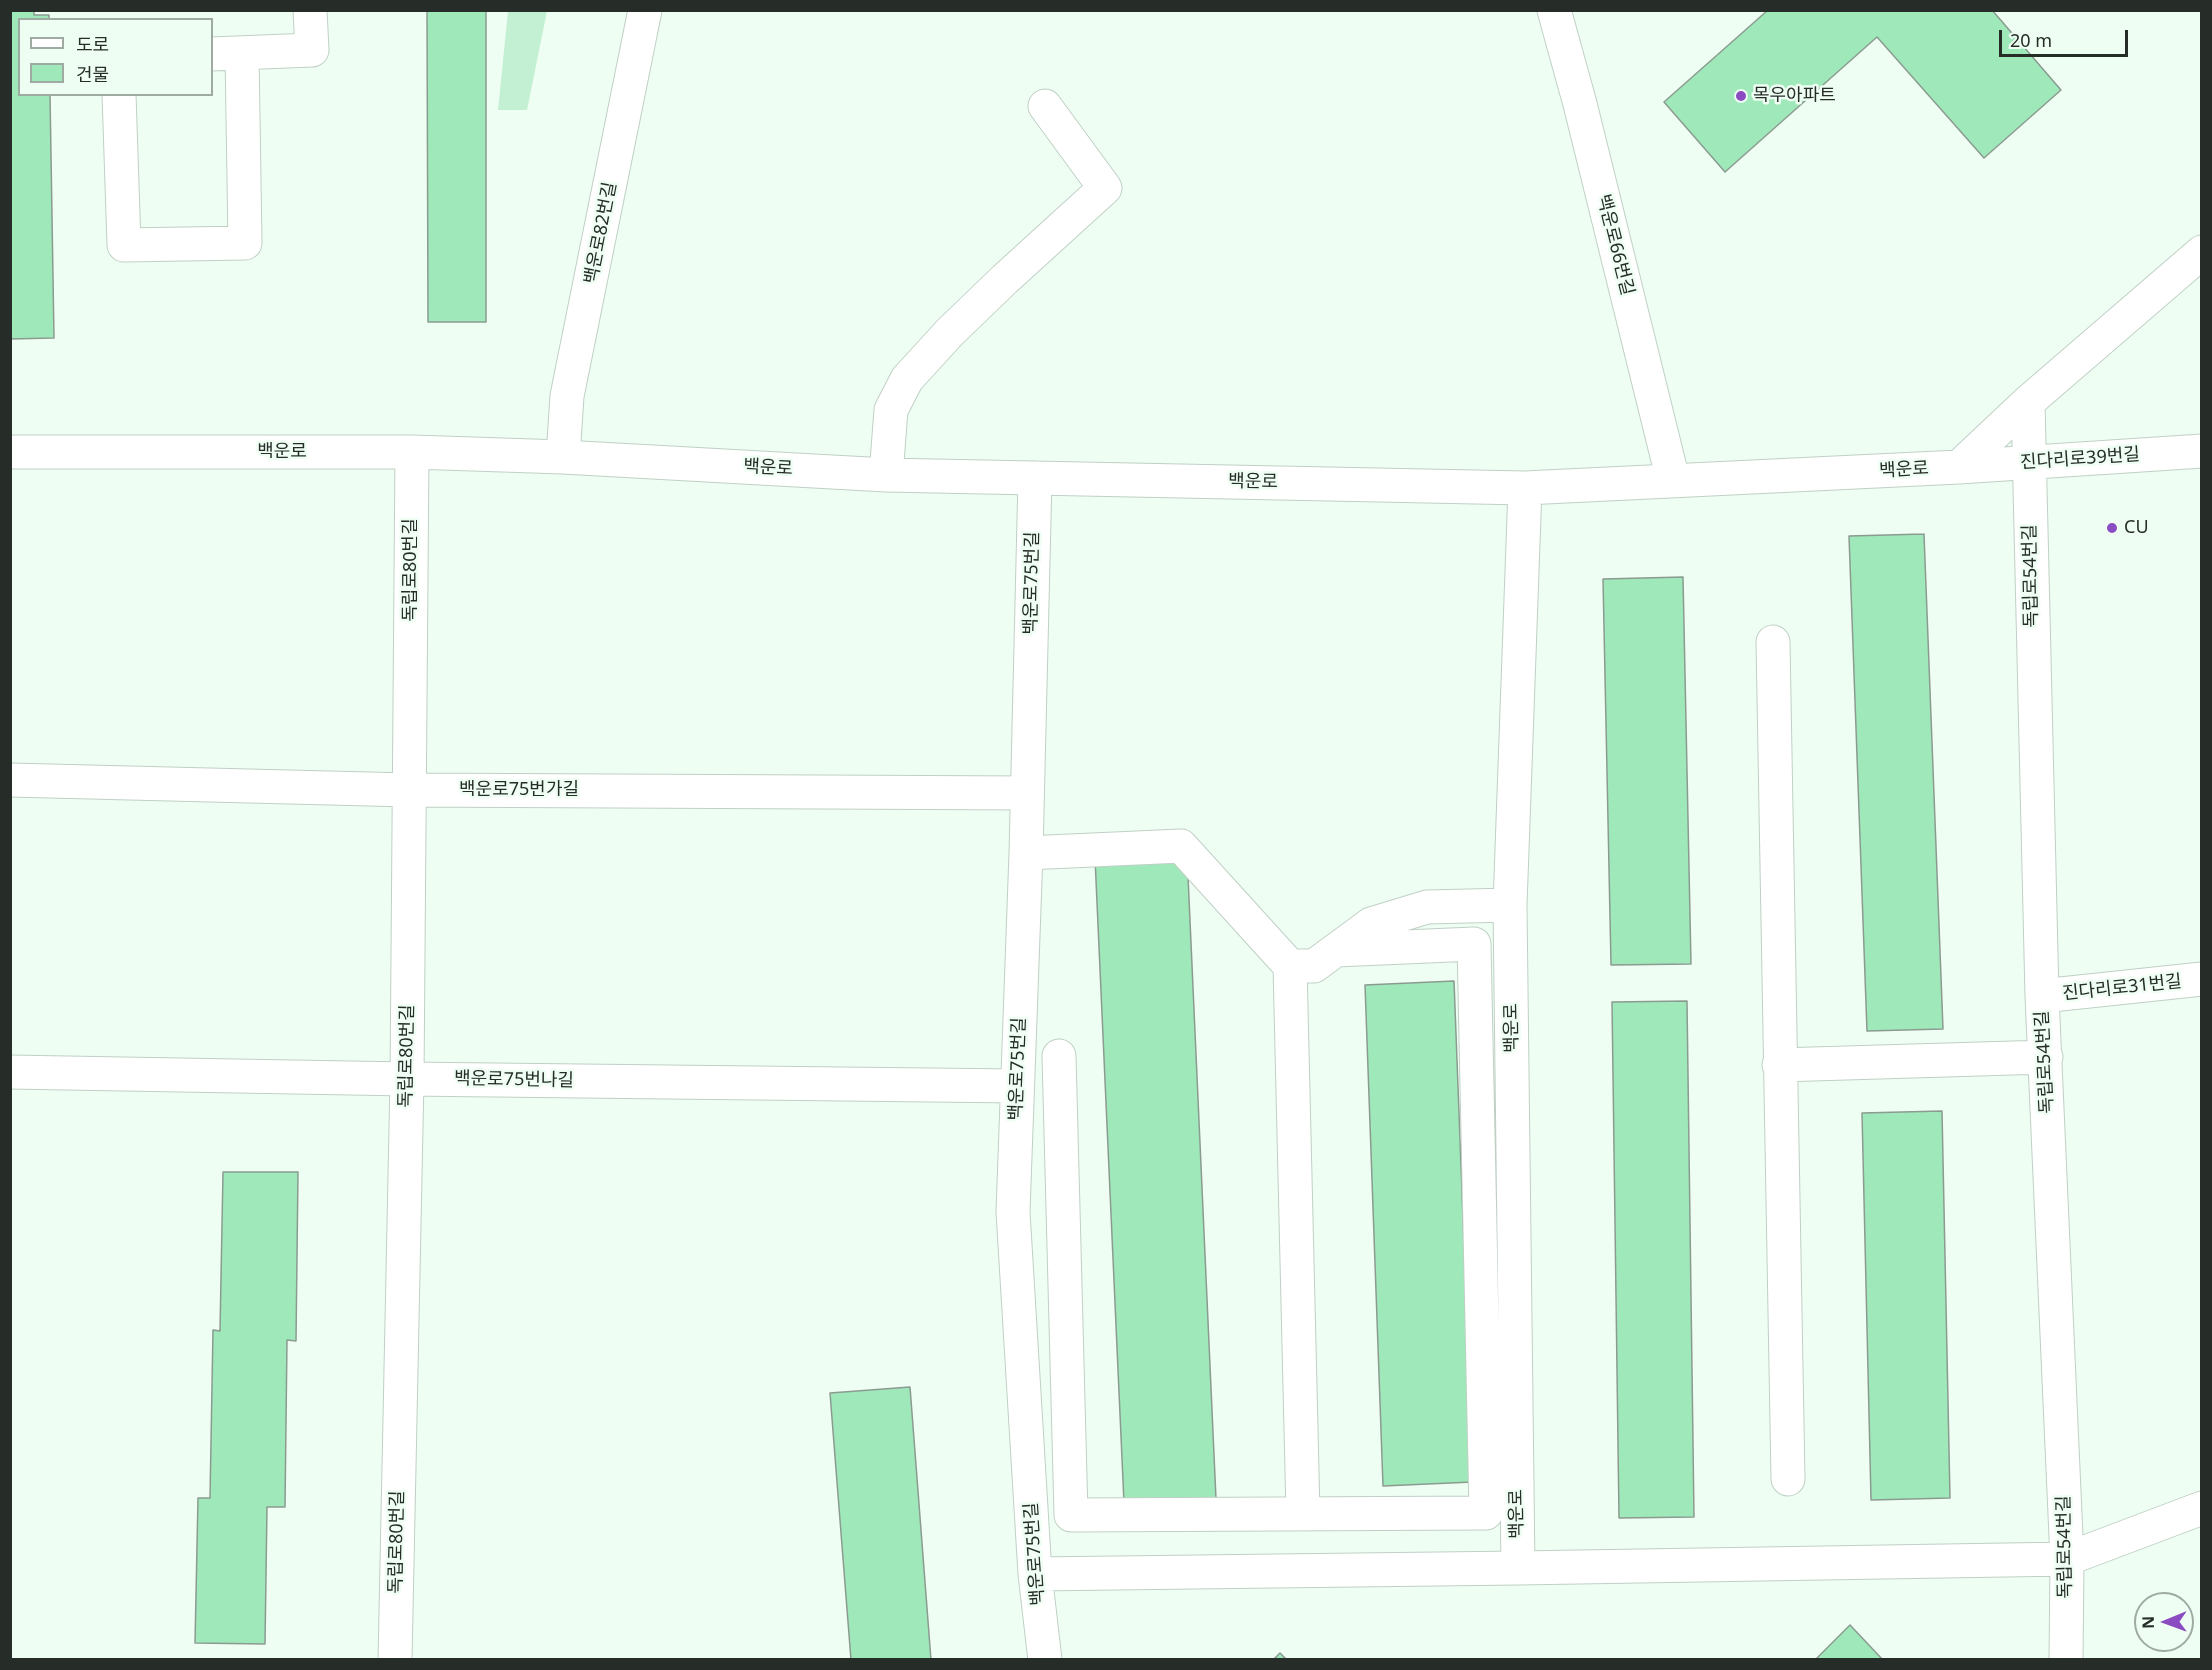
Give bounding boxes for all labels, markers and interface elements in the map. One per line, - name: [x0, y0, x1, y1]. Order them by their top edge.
- legend: [18, 18, 213, 96]
- scale bar: [2002, 18, 2131, 56]
- text: 20 m: [2010, 28, 2052, 52]
- text: 도로: [76, 32, 109, 56]
- text: 건물: [76, 62, 109, 86]
- place label: 목우아파트: [1753, 85, 1836, 107]
- marker: 목우아파트: [1734, 89, 1748, 103]
- street label: 백운로82번길: [581, 180, 621, 286]
- street label: 백운로66번길: [1592, 192, 1638, 298]
- street label: 백운로: [257, 441, 307, 463]
- street label: 진다리로39번길: [2019, 444, 2141, 474]
- street label: 백운로: [743, 456, 793, 480]
- street label: 백운로: [1879, 458, 1929, 482]
- street label: 백운로: [1228, 471, 1278, 493]
- place label: CU: [2124, 517, 2149, 539]
- street label: 독립로80번길: [400, 518, 422, 622]
- marker: CU: [2105, 521, 2119, 535]
- street label: 독립로54번길: [2019, 524, 2043, 628]
- street label: 백운로75번길: [1020, 531, 1044, 635]
- street label: 백운로75번가길: [459, 779, 579, 801]
- street label: 진다리로31번길: [2061, 971, 2183, 1005]
- street label: 백운로: [1501, 1003, 1523, 1053]
- street label: 독립로80번길: [395, 1004, 419, 1108]
- street label: 독립로54번길: [2032, 1010, 2058, 1114]
- street label: 백운로75번길: [1005, 1017, 1031, 1121]
- street label: 백운로75번나길: [454, 1068, 574, 1092]
- street label: 백운로: [1506, 1489, 1528, 1539]
- street label: 독립로80번길: [385, 1490, 409, 1594]
- street label: 독립로54번길: [2053, 1495, 2077, 1599]
- street label: 백운로75번길: [1021, 1502, 1049, 1606]
- north arrow: [2134, 1592, 2194, 1652]
- text: N: [2137, 1616, 2159, 1629]

